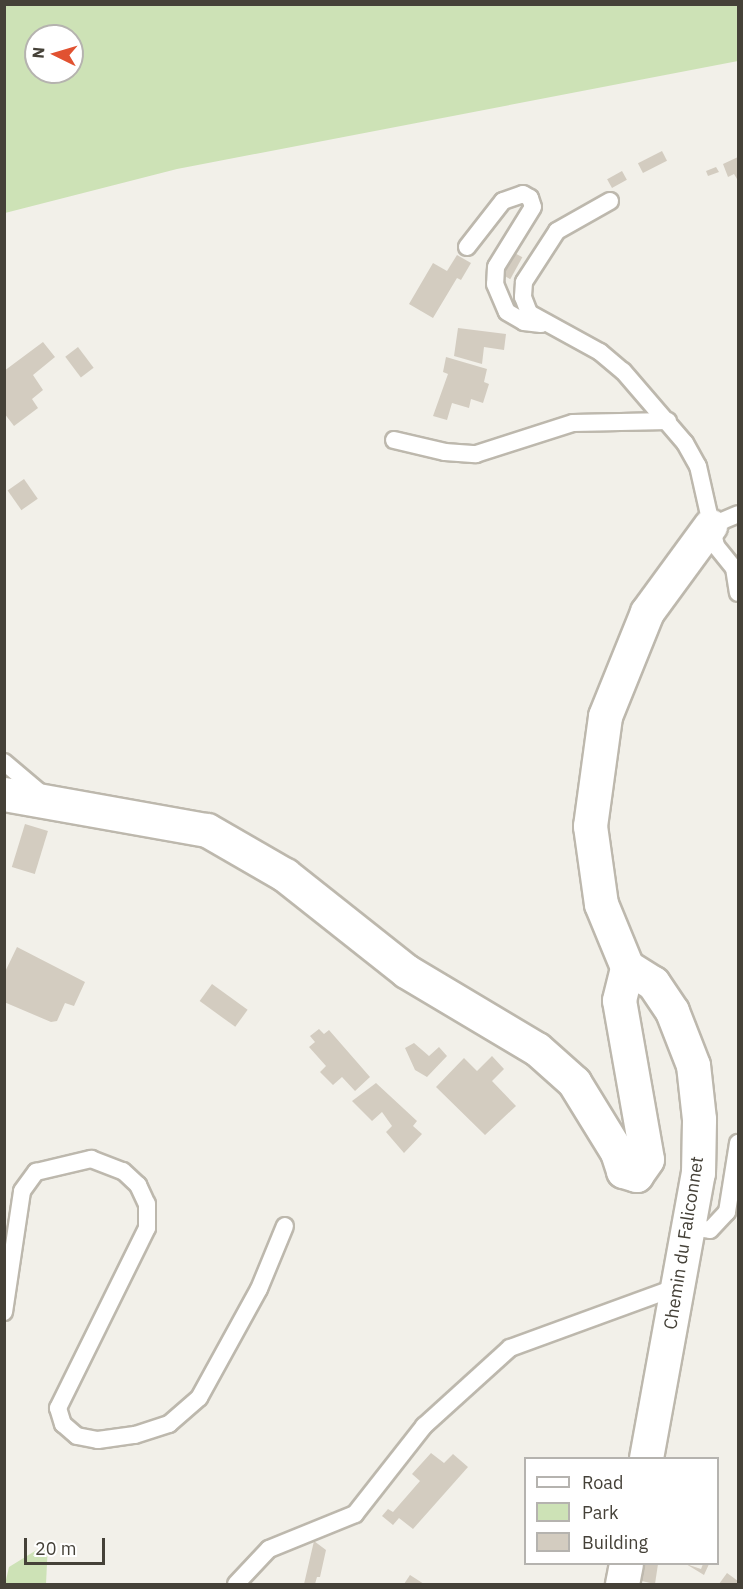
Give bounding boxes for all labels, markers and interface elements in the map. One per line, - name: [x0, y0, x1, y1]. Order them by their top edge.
- north arrow: [24, 24, 84, 84]
- text: N: [28, 46, 49, 59]
- street label: Chemin du Faliconnet: [660, 1155, 708, 1331]
- legend: [524, 1457, 719, 1565]
- text: Road: [582, 1471, 623, 1494]
- text: Park: [582, 1501, 618, 1524]
- scale bar: [27, 1526, 108, 1564]
- text: Building: [582, 1531, 648, 1554]
- text: 20 m: [35, 1537, 77, 1560]

